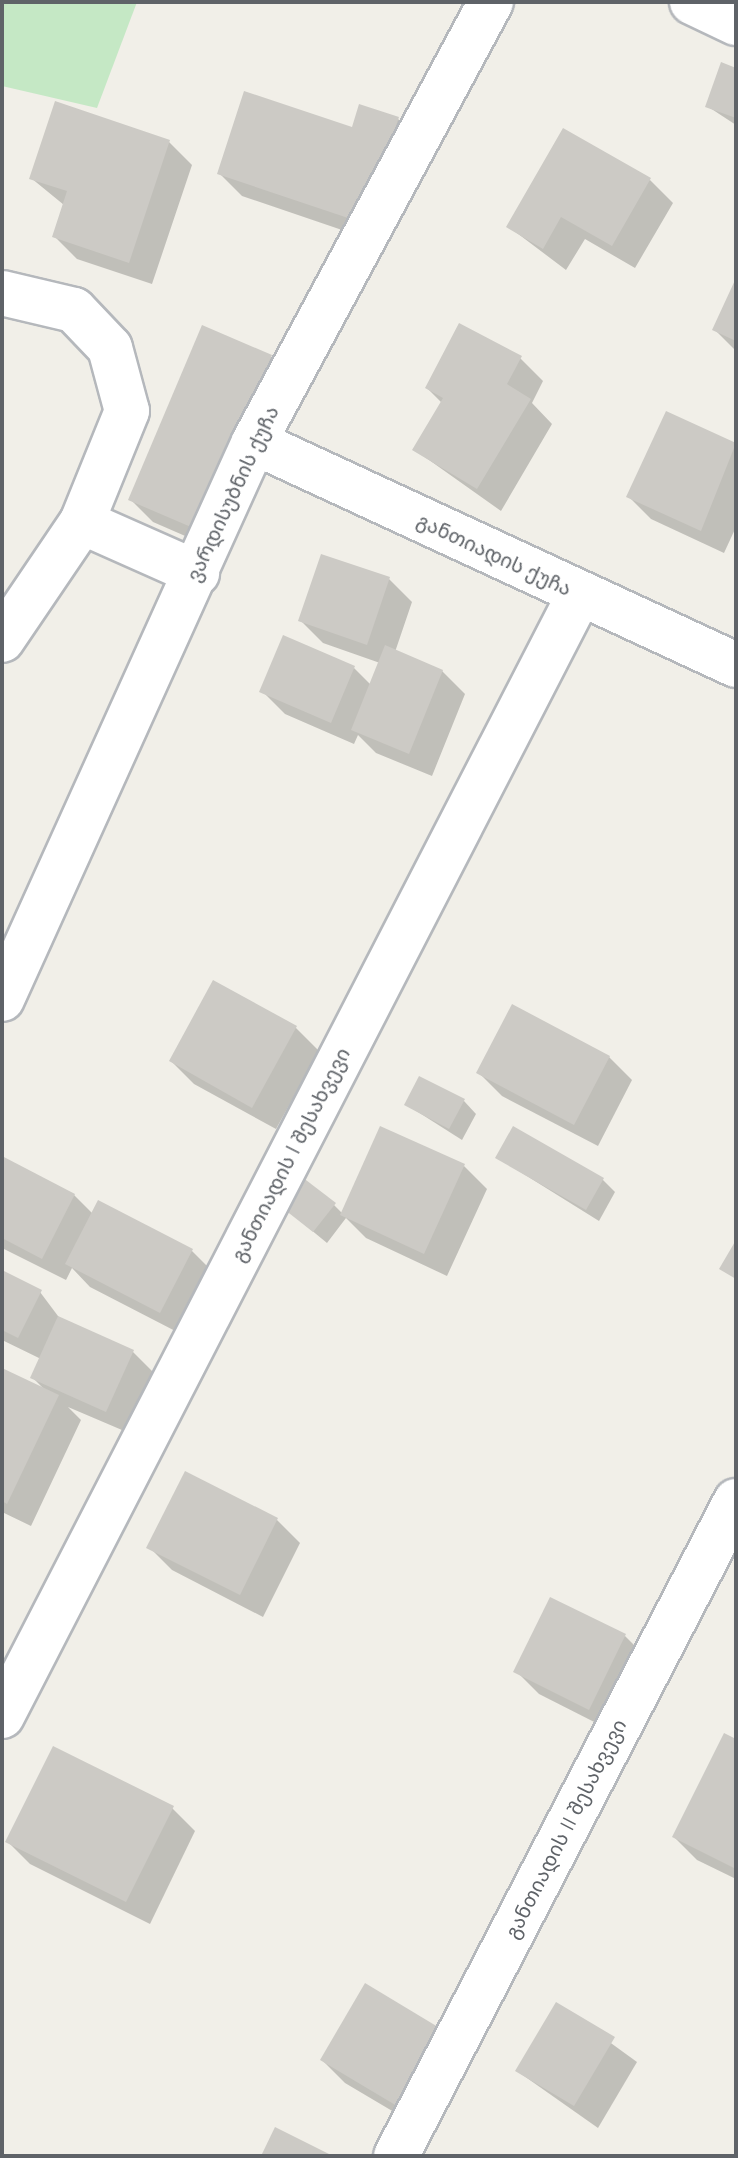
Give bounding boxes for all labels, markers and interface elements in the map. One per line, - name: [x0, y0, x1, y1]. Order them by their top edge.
- street label: ვარდისუბნის ქუჩა: [182, 402, 284, 586]
- street label: განთიადის ქუჩა: [413, 509, 575, 601]
- street label: განთიადის I შესახვევი: [227, 1044, 355, 1266]
- street label: განთიადის II შესახვევი: [500, 1715, 632, 1943]

